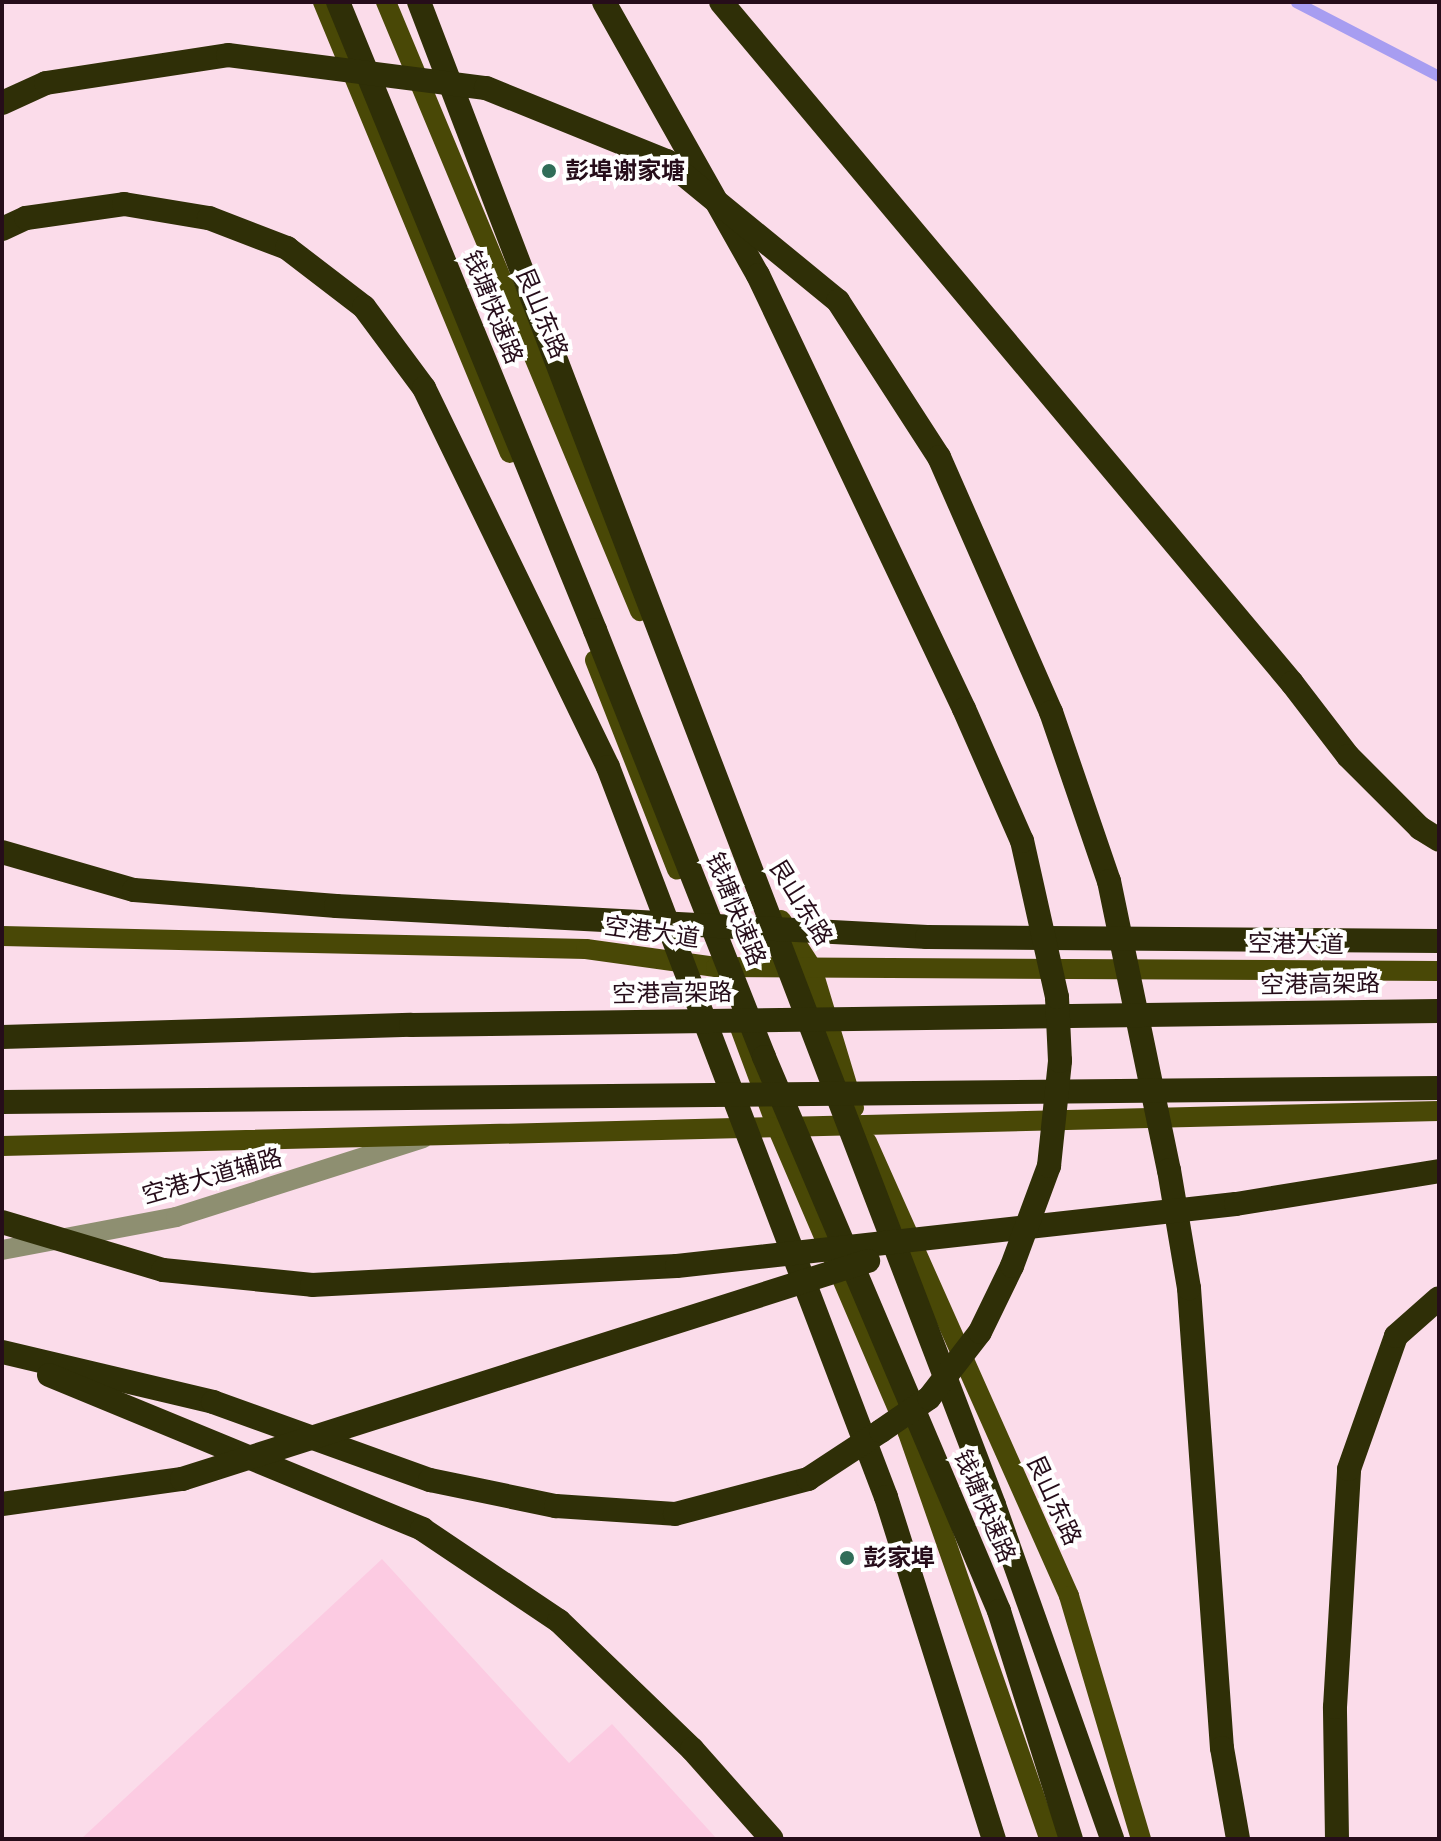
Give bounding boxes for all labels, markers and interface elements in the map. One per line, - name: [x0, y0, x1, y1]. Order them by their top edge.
- place label: 彭埠谢家塘: [565, 157, 685, 185]
- marker: 彭埠谢家塘: [540, 162, 558, 180]
- street label: 钱塘快速路: [457, 246, 529, 368]
- street label: 艮山东路: [510, 263, 574, 363]
- street label: 钱塘快速路: [700, 848, 772, 970]
- street label: 艮山东路: [763, 854, 839, 950]
- street label: 空港大道: [602, 911, 702, 953]
- street label: 空港大道: [1248, 929, 1344, 959]
- street label: 空港高架路: [1260, 969, 1380, 999]
- street label: 空港高架路: [612, 978, 732, 1008]
- street label: 空港大道辅路: [139, 1142, 285, 1210]
- street label: 钱塘快速路: [948, 1445, 1022, 1567]
- street label: 艮山东路: [1021, 1450, 1087, 1550]
- place label: 彭家埠: [863, 1544, 935, 1572]
- marker: 彭家埠: [838, 1549, 856, 1567]

